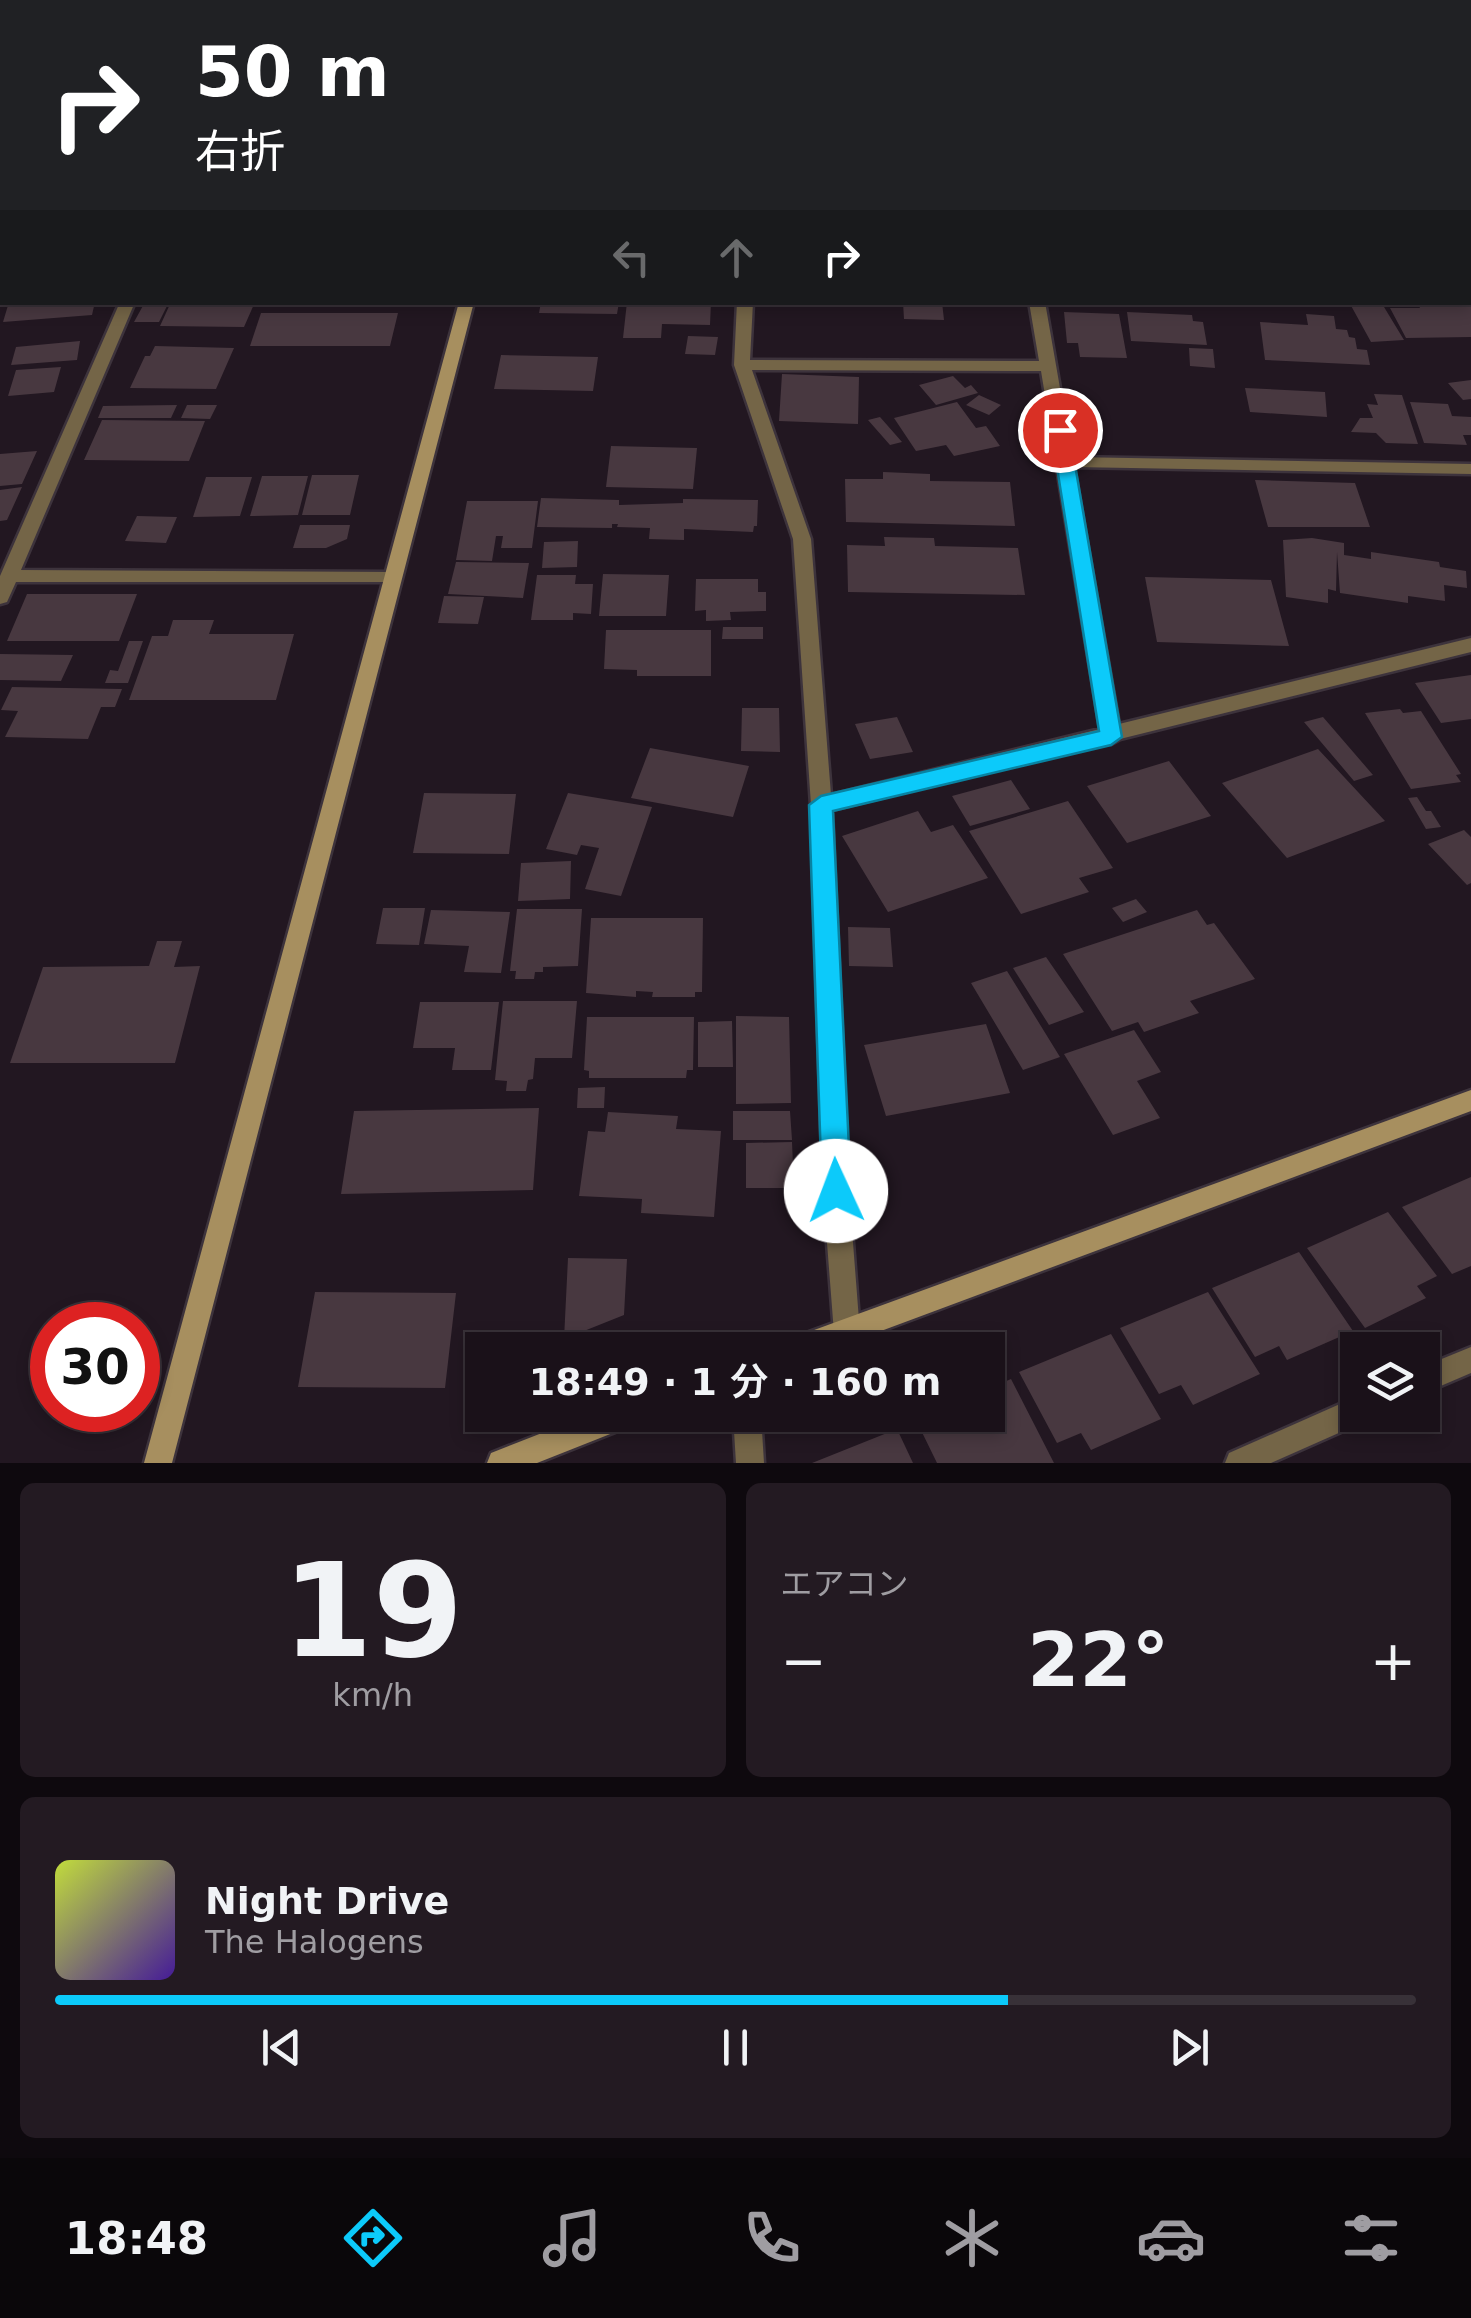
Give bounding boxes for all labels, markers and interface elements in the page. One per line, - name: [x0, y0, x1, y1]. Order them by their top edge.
- text: 50 m: [195, 31, 390, 113]
- icon: right: [30, 40, 160, 170]
- text: 右折: [195, 125, 285, 178]
- icon: left: [604, 230, 659, 285]
- icon: ahead: [709, 230, 764, 285]
- icon: right: [814, 230, 869, 285]
- pin: [1018, 388, 1103, 473]
- icon: arrive: [1033, 403, 1088, 458]
- position arrow: [784, 1139, 888, 1243]
- speed limit sign: 30: [30, 1302, 160, 1432]
- map controls: [1340, 1332, 1440, 1432]
- button: layers: [1340, 1332, 1440, 1432]
- text: 18:49 · 1 分 · 160 m: [529, 1360, 941, 1404]
- text: 19: [282, 1535, 463, 1687]
- text: エアコン: [781, 1565, 909, 1603]
- text: 22°: [1027, 1616, 1169, 1704]
- text: −: [781, 1629, 827, 1693]
- text: +: [1370, 1629, 1416, 1693]
- text: km/h: [332, 1676, 413, 1714]
- text: Night Drive: [205, 1879, 449, 1923]
- text: The Halogens: [205, 1923, 424, 1961]
- icon: previous: [254, 2020, 309, 2075]
- icon: pause: [708, 2020, 763, 2075]
- icon: next: [1162, 2020, 1217, 2075]
- icon: directions: [338, 2203, 408, 2273]
- icon: music: [537, 2203, 607, 2273]
- icon: phone: [737, 2203, 807, 2273]
- icon: climate: [937, 2203, 1007, 2273]
- icon: car: [1136, 2203, 1206, 2273]
- icon: filters: [1336, 2203, 1406, 2273]
- text: 18:48: [65, 2212, 208, 2265]

